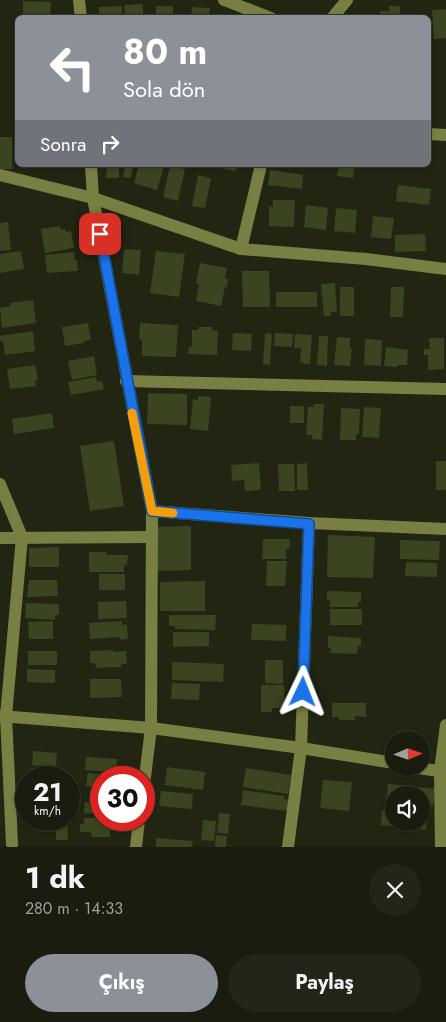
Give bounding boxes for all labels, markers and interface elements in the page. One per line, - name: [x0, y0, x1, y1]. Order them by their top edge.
- text: 80 m: [123, 27, 207, 77]
- icon: left: [40, 35, 105, 100]
- text: Sola dön: [123, 73, 205, 105]
- icon: right: [96, 130, 124, 158]
- text: Sonra: [40, 131, 86, 158]
- pin: [79, 213, 121, 255]
- icon: arrive: [86, 220, 114, 248]
- position arrow: [276, 665, 328, 717]
- north arrow: [385, 731, 430, 776]
- map controls: [385, 731, 430, 831]
- speed limit sign: 30: [90, 766, 155, 831]
- text: 21: [33, 774, 62, 810]
- button: sound: [385, 786, 430, 831]
- text: km/h: [34, 802, 61, 820]
- text: 1 dk: [25, 856, 85, 899]
- button: close: [369, 864, 421, 916]
- text: 280 m · 14:33: [25, 897, 123, 920]
- button: Çıkış: [25, 954, 218, 1012]
- button: Paylaş: [228, 954, 421, 1012]

